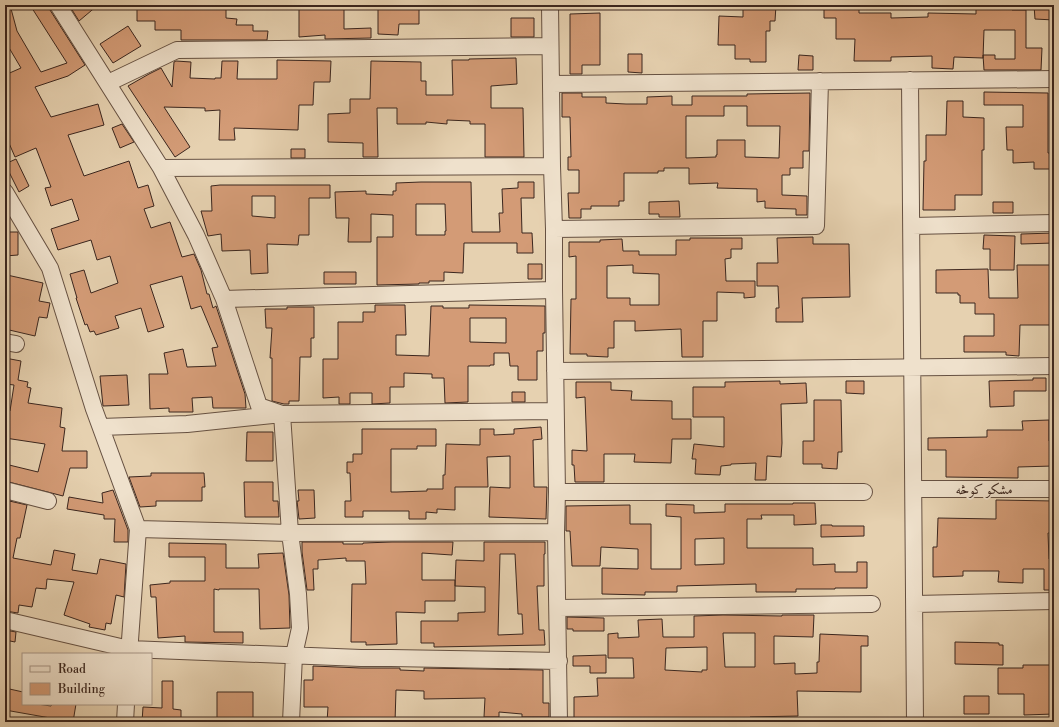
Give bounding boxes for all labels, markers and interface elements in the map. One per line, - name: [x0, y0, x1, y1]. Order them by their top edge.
- street label: مشکو کوڅه: [955, 481, 1013, 499]
- legend: [22, 653, 152, 705]
- text: Road: [58, 662, 86, 677]
- text: Building: [57, 682, 106, 697]

